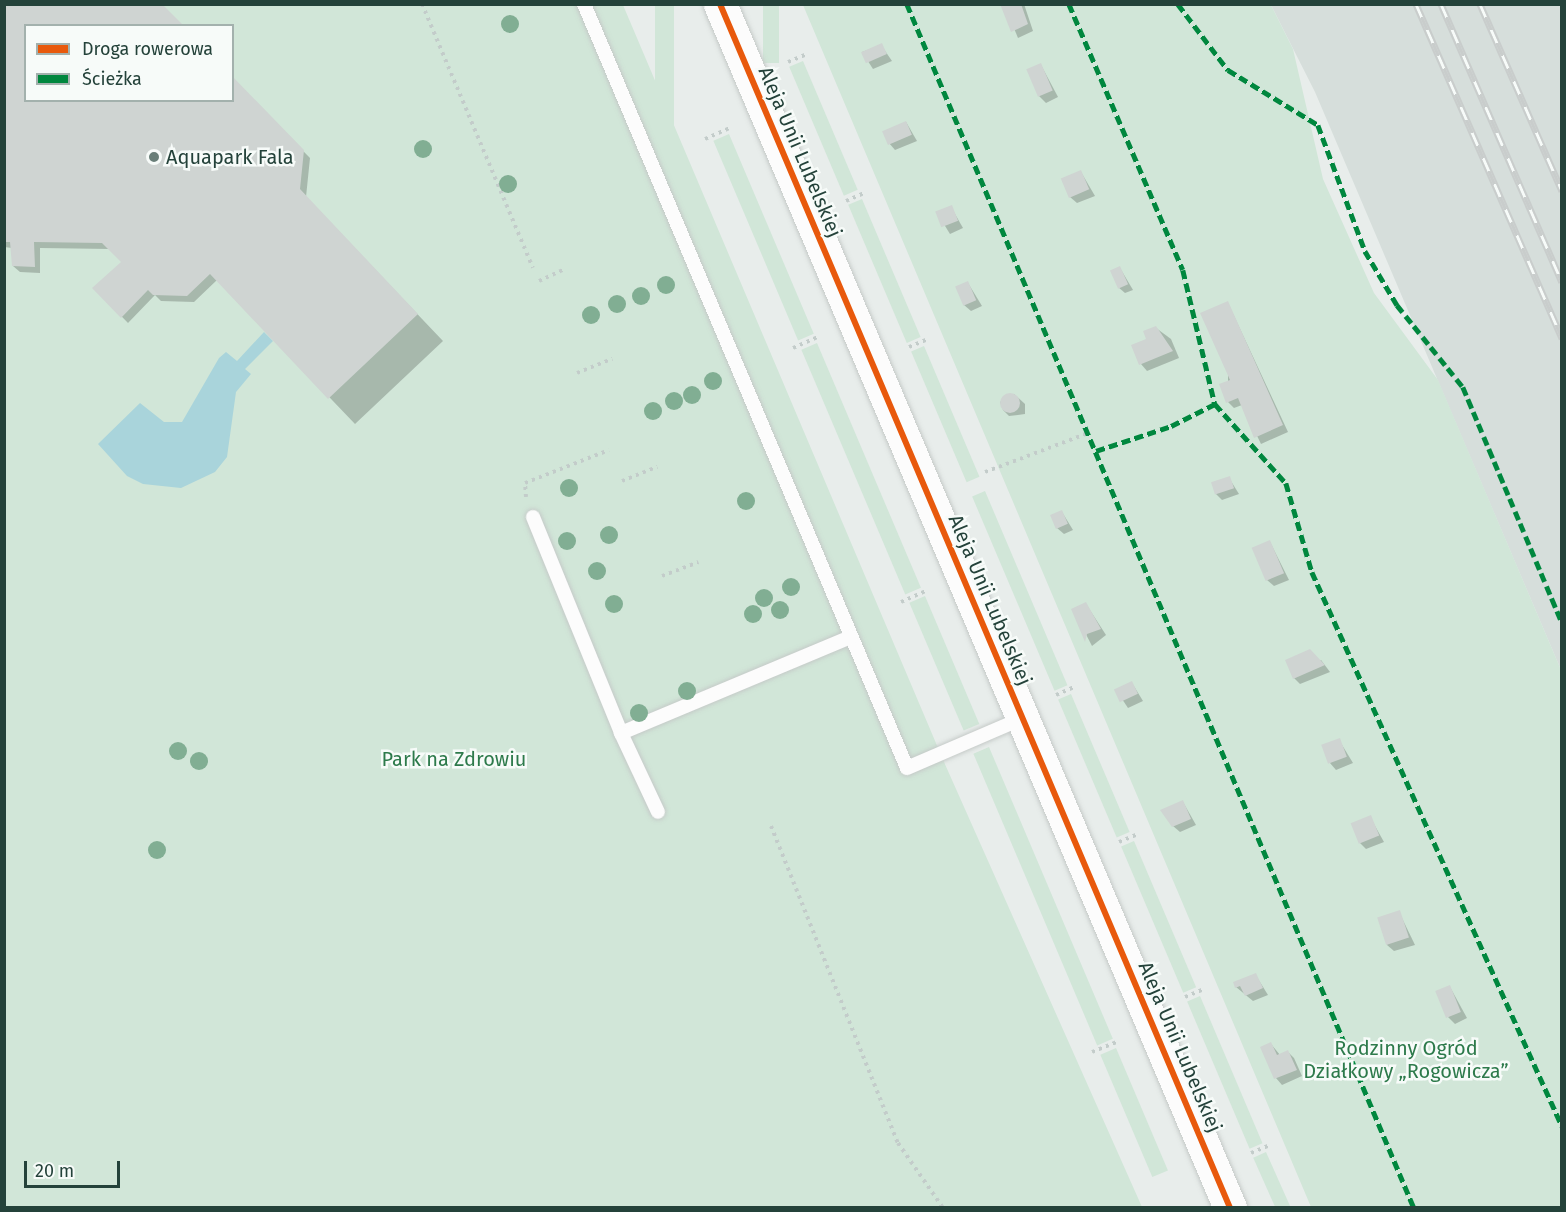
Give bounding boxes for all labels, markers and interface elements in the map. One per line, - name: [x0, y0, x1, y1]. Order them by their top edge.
- legend: [24, 24, 234, 102]
- text: Droga rowerowa: [82, 38, 213, 60]
- street label: Aleja Unii Lubelskiej: [753, 63, 847, 241]
- text: Ścieżka: [82, 68, 142, 90]
- place label: Aquapark Fala: [166, 145, 294, 169]
- marker: Aquapark Fala: [147, 150, 161, 164]
- street label: Aleja Unii Lubelskiej: [943, 511, 1037, 689]
- park label: Park na Zdrowiu: [382, 747, 526, 771]
- street label: Aleja Unii Lubelskiej: [1133, 958, 1227, 1136]
- park label: Rodzinny Ogród Działkowy „Rogowicza”: [1303, 1037, 1509, 1084]
- scale bar: [27, 1149, 123, 1187]
- text: 20 m: [35, 1160, 74, 1182]

